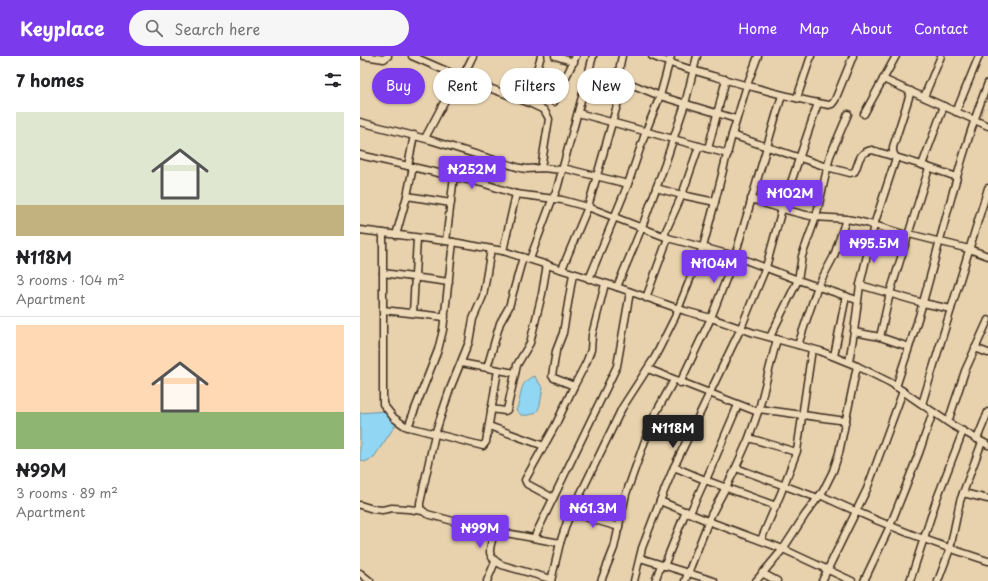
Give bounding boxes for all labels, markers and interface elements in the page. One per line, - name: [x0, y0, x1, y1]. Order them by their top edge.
- search box: [129, 10, 409, 46]
- text: Keyplace: [20, 14, 105, 42]
- icon: search: [143, 17, 165, 39]
- text: Search here: [175, 17, 260, 40]
- text: Home: [738, 18, 777, 39]
- text: Map: [799, 18, 829, 39]
- text: About: [851, 18, 892, 39]
- text: Contact: [914, 18, 968, 39]
- text: 7 homes: [16, 67, 84, 93]
- chip: Buy: [372, 68, 425, 104]
- chip: Rent: [433, 68, 492, 104]
- chip: Filters: [500, 68, 569, 104]
- chip: New: [577, 68, 635, 104]
- icon: filters: [322, 69, 344, 91]
- icon: home: [144, 138, 216, 210]
- pin: ₦252M: [444, 156, 500, 190]
- text: ₦252M: [448, 159, 496, 178]
- pin: ₦102M: [762, 180, 818, 214]
- text: ₦102M: [767, 183, 813, 202]
- pin: ₦95.5M: [841, 230, 907, 264]
- text: ₦95.5M: [849, 233, 899, 252]
- text: ₦118M: [16, 244, 72, 270]
- pin: ₦104M: [686, 250, 742, 284]
- text: ₦104M: [691, 253, 737, 272]
- text: 3 rooms · 104 m²: [16, 270, 125, 289]
- text: Apartment: [16, 289, 85, 308]
- icon: home: [144, 351, 216, 423]
- pin: ₦118M: [645, 415, 701, 449]
- text: ₦118M: [652, 418, 694, 437]
- text: ₦99M: [16, 457, 66, 483]
- text: 3 rooms · 89 m²: [16, 483, 118, 502]
- pin: ₦61.3M: [560, 495, 626, 529]
- text: ₦61.3M: [569, 498, 617, 517]
- text: Apartment: [16, 502, 85, 521]
- pin: ₦99M: [456, 515, 504, 549]
- text: ₦99M: [461, 518, 499, 537]

